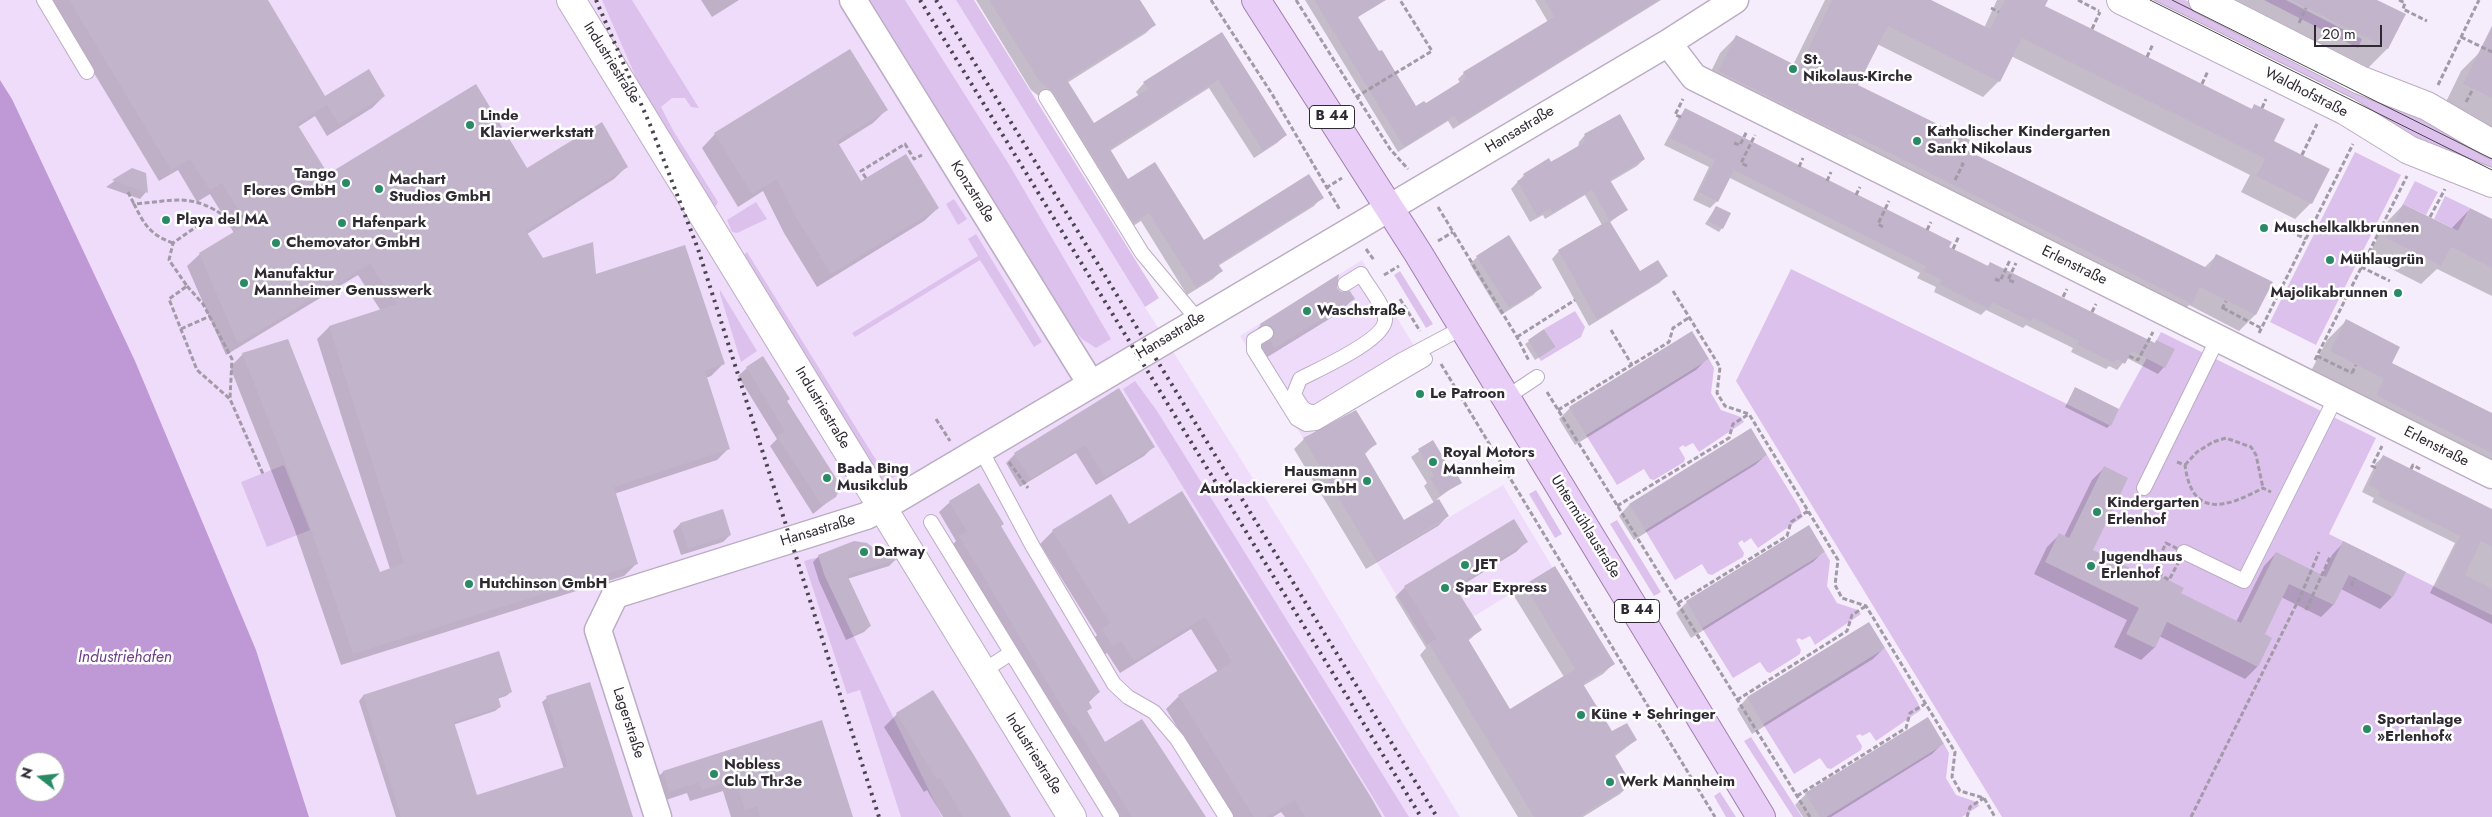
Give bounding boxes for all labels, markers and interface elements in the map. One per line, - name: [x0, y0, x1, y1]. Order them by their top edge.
- scale bar: [2317, 15, 2384, 47]
- street label: Industriestraße: [579, 19, 643, 107]
- text: 20 m: [2322, 23, 2356, 45]
- place label: St. Nikolaus-Kirche: [1803, 51, 1912, 86]
- marker: St. Nikolaus-Kirche: [1787, 63, 1799, 75]
- street label: Waldhofstraße: [2261, 64, 2351, 122]
- street label: Hansastraße: [1482, 102, 1558, 158]
- road number: B 44: [1310, 105, 1354, 128]
- place label: Linde Klavierwerkstatt: [480, 107, 594, 142]
- marker: Linde Klavierwerkstatt: [464, 119, 476, 131]
- place label: Katholischer Kindergarten Sankt Nikolaus: [1927, 123, 2110, 158]
- marker: Katholischer Kindergarten Sankt Nikolaus: [1911, 135, 1923, 147]
- street label: Konzstraße: [946, 158, 998, 226]
- place label: Tango Flores GmbH: [243, 165, 336, 200]
- place label: Machart Studios GmbH: [389, 171, 491, 206]
- marker: Tango Flores GmbH: [340, 177, 352, 189]
- marker: Machart Studios GmbH: [373, 183, 385, 195]
- place label: Playa del MA: [176, 211, 269, 229]
- marker: Playa del MA: [160, 214, 172, 226]
- place label: Hafenpark: [352, 214, 426, 232]
- marker: Hafenpark: [336, 217, 348, 229]
- place label: Muschelkalkbrunnen: [2274, 219, 2419, 237]
- marker: Muschelkalkbrunnen: [2258, 222, 2270, 234]
- place label: Chemovator GmbH: [286, 234, 420, 252]
- marker: Chemovator GmbH: [270, 237, 282, 249]
- street label: Erlenstraße: [2038, 242, 2110, 290]
- place label: Mühlaugrün: [2340, 251, 2424, 269]
- marker: Mühlaugrün: [2324, 254, 2336, 266]
- place label: Manufaktur Mannheimer Genusswerk: [254, 265, 432, 300]
- marker: Manufaktur Mannheimer Genusswerk: [238, 277, 250, 289]
- place label: Majolikabrunnen: [2270, 284, 2388, 302]
- marker: Majolikabrunnen: [2392, 287, 2404, 299]
- place label: Waschstraße: [1317, 302, 1406, 320]
- marker: Waschstraße: [1301, 305, 1313, 317]
- street label: Hansastraße: [1133, 308, 1209, 364]
- street label: Industriestraße: [790, 364, 854, 452]
- place label: Le Patroon: [1430, 385, 1505, 403]
- marker: Le Patroon: [1414, 388, 1426, 400]
- street label: Erlenstraße: [2400, 423, 2472, 471]
- place label: Royal Motors Mannheim: [1443, 444, 1535, 479]
- marker: Royal Motors Mannheim: [1427, 456, 1439, 468]
- place label: Bada Bing Musikclub: [837, 460, 909, 495]
- place label: Hausmann Autolackiererei GmbH: [1200, 463, 1357, 498]
- marker: Bada Bing Musikclub: [821, 472, 833, 484]
- street label: Untermühlaustraße: [1546, 472, 1624, 582]
- marker: Hausmann Autolackiererei GmbH: [1361, 475, 1373, 487]
- place label: Kindergarten Erlenhof: [2107, 494, 2199, 529]
- marker: Kindergarten Erlenhof: [2091, 506, 2103, 518]
- street label: Hansastraße: [778, 511, 858, 551]
- place label: Datway: [874, 543, 925, 561]
- marker: Datway: [858, 546, 870, 558]
- place label: Jugendhaus Erlenhof: [2101, 548, 2182, 583]
- place label: JET: [1475, 556, 1497, 574]
- marker: JET: [1459, 559, 1471, 571]
- marker: Jugendhaus Erlenhof: [2085, 560, 2097, 572]
- place label: Hutchinson GmbH: [479, 575, 607, 593]
- marker: Hutchinson GmbH: [463, 578, 475, 590]
- place label: Spar Express: [1455, 579, 1547, 597]
- marker: Spar Express: [1439, 582, 1451, 594]
- road number: B 44: [1614, 600, 1660, 622]
- water label: Industriehafen: [78, 648, 172, 668]
- street label: Lagerstraße: [608, 685, 648, 761]
- place label: Küne + Sehringer: [1591, 706, 1716, 724]
- marker: Küne + Sehringer: [1575, 709, 1587, 721]
- street label: Industriestraße: [1001, 710, 1065, 798]
- place label: Sportanlage »Erlenhof«: [2377, 711, 2462, 746]
- marker: Sportanlage »Erlenhof«: [2361, 723, 2373, 735]
- north arrow: [15, 752, 65, 802]
- place label: Nobless Club Thr3e: [724, 756, 802, 791]
- text: N: [15, 765, 38, 781]
- marker: Nobless Club Thr3e: [708, 768, 720, 780]
- place label: Werk Mannheim: [1620, 773, 1735, 791]
- marker: Werk Mannheim: [1604, 776, 1616, 788]

